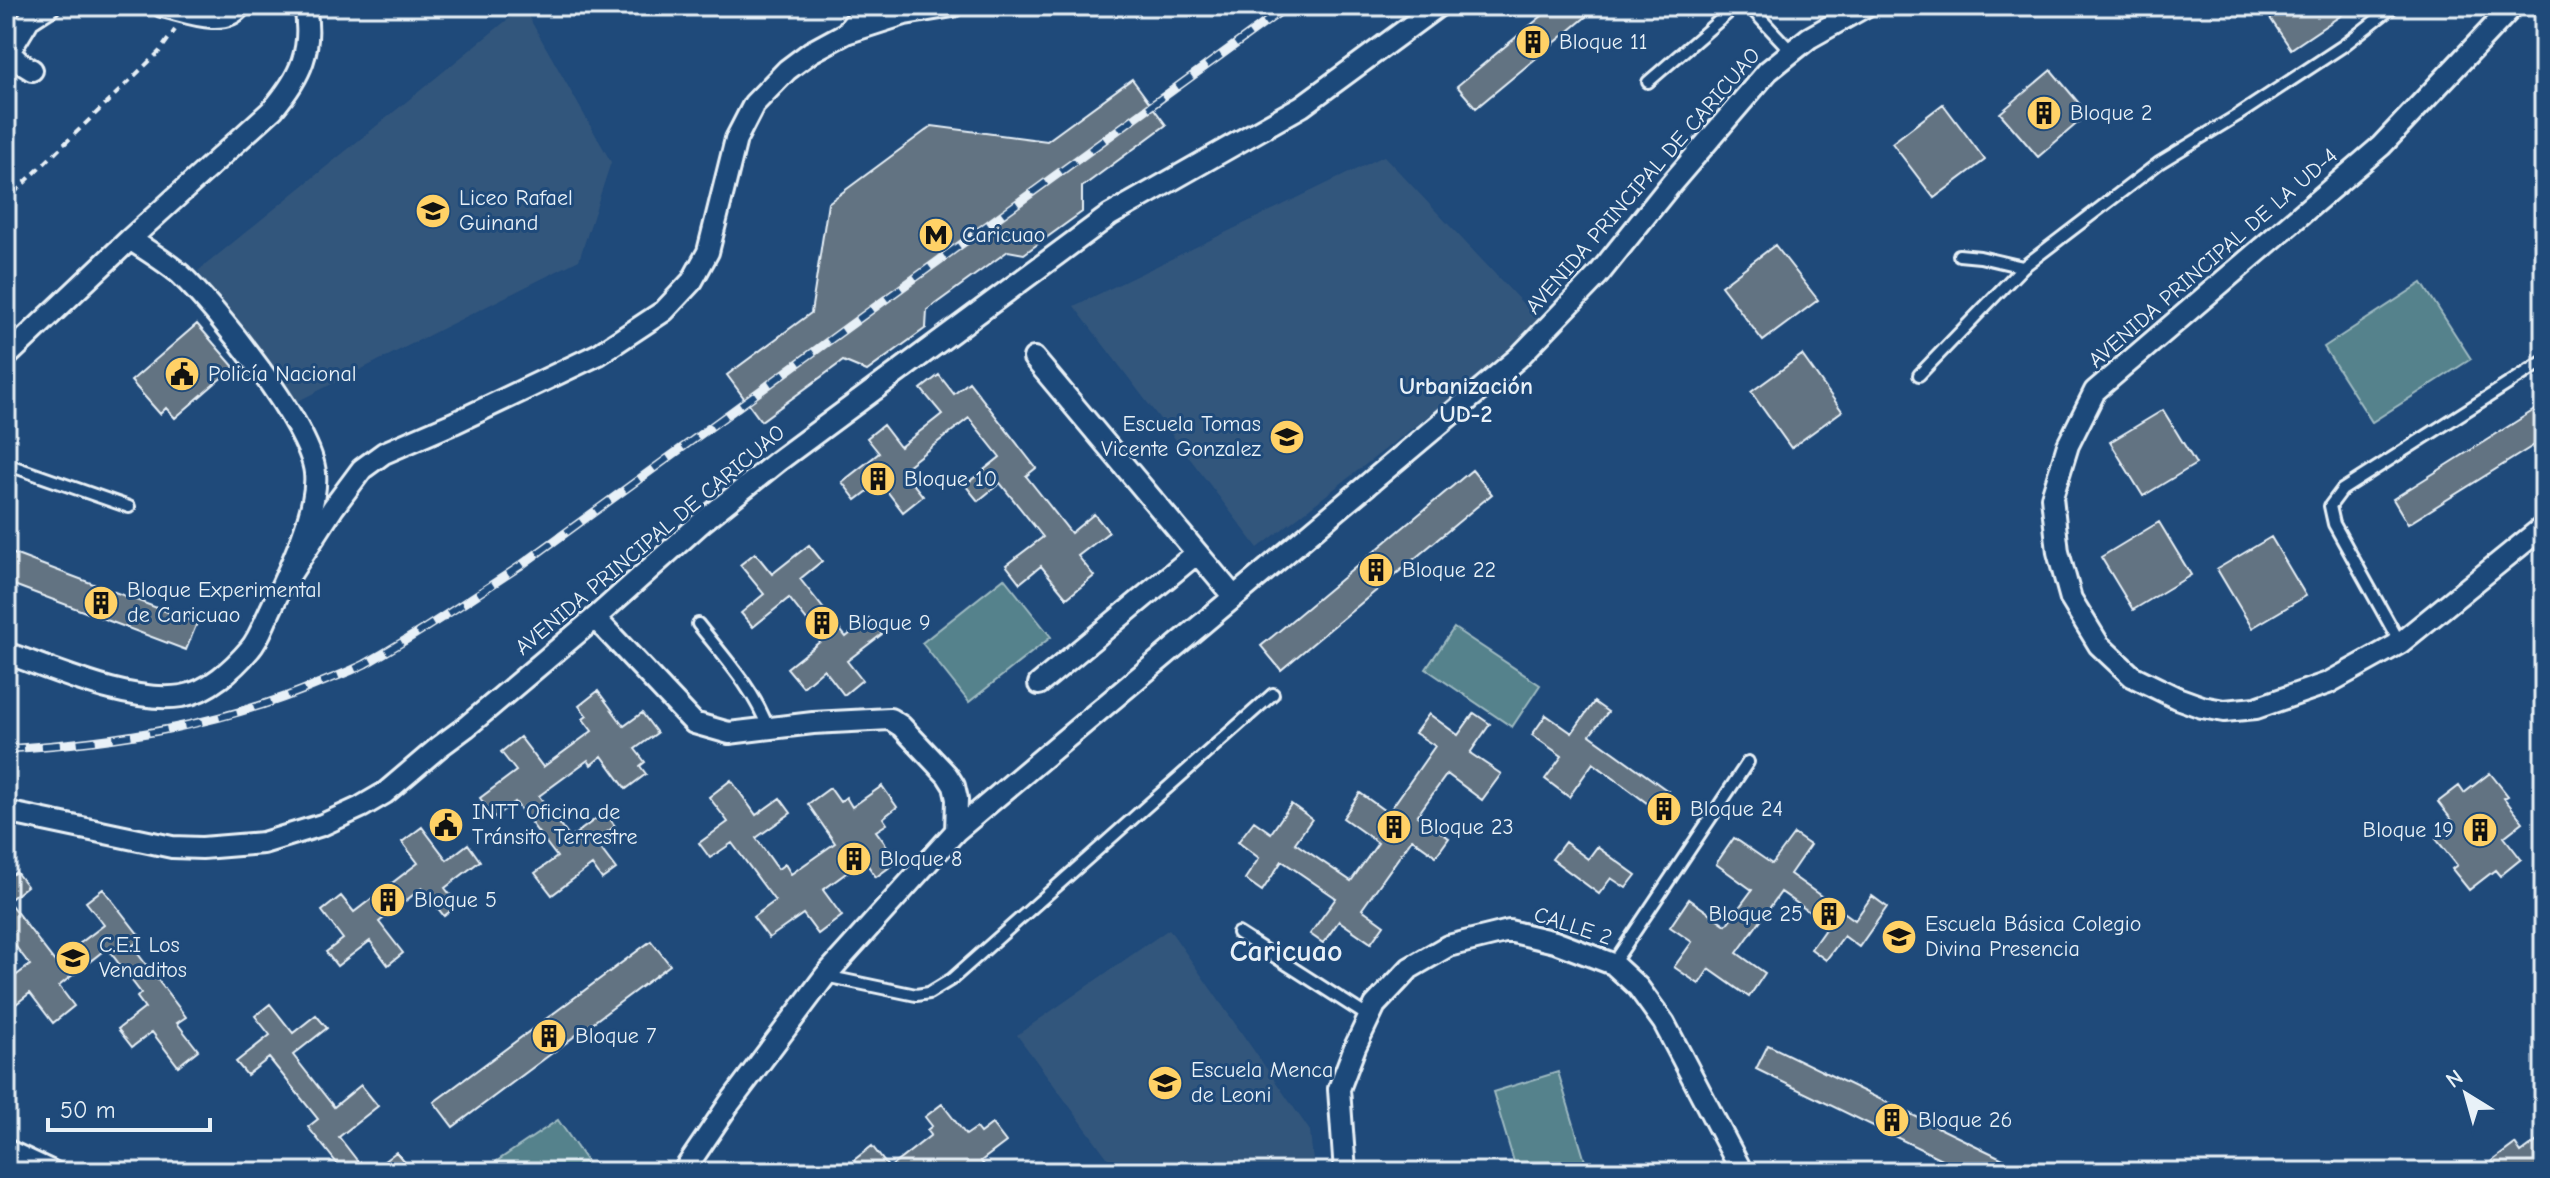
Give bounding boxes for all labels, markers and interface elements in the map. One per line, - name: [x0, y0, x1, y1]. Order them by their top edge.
- building icon: Bloque 11: [1514, 23, 1552, 61]
- place label: Bloque 11: [1559, 29, 1647, 55]
- street label: AVENIDA PRINCIPAL DE CARICUAO: [1520, 43, 1766, 319]
- building icon: Bloque 2: [2025, 94, 2063, 132]
- place label: Bloque 2: [2070, 100, 2153, 126]
- street label: AVENIDA PRINCIPAL DE LA UD-4: [2083, 143, 2343, 373]
- place label: Liceo Rafael Guinand: [459, 185, 573, 236]
- school or university icon: Liceo Rafael Guinand: [414, 192, 452, 230]
- metro station icon: Caricuao: [917, 216, 955, 254]
- place label: Caricuao: [962, 222, 1045, 248]
- public building icon: Policía Nacional: [163, 355, 201, 393]
- place label: Policía Nacional: [208, 361, 357, 387]
- district label: Urbanización UD-2: [1399, 372, 1533, 428]
- place label: Escuela Tomas Vicente Gonzalez: [1101, 411, 1261, 462]
- school or university icon: Escuela Tomas Vicente Gonzalez: [1268, 418, 1306, 456]
- street label: AVENIDA PRINCIPAL DE CARICUAO: [510, 419, 790, 661]
- building icon: Bloque 10: [859, 460, 897, 498]
- place label: Bloque 10: [904, 466, 997, 492]
- building icon: Bloque 22: [1357, 551, 1395, 589]
- place label: Bloque 22: [1402, 557, 1496, 583]
- place label: Bloque Experimental de Caricuao: [127, 577, 321, 628]
- building icon: Bloque Experimental de Caricuao: [82, 584, 120, 622]
- building icon: Bloque 9: [803, 604, 841, 642]
- place label: Bloque 9: [848, 610, 931, 636]
- building icon: Bloque 24: [1645, 790, 1683, 828]
- place label: Bloque 24: [1690, 796, 1783, 822]
- place label: INTT Oficina de Tránsito Terrestre: [472, 799, 637, 850]
- public building icon: INTT Oficina de Tránsito Terrestre: [427, 806, 465, 844]
- building icon: Bloque 23: [1375, 808, 1413, 846]
- building icon: Bloque 19: [2461, 811, 2499, 849]
- place label: Bloque 23: [1420, 814, 1514, 840]
- place label: Bloque 19: [2363, 817, 2454, 843]
- building icon: Bloque 8: [835, 840, 873, 878]
- place label: Bloque 8: [880, 846, 962, 872]
- building icon: Bloque 5: [369, 881, 407, 919]
- place label: Bloque 5: [414, 887, 497, 913]
- building icon: Bloque 25: [1810, 895, 1848, 933]
- street label: CALLE 2: [1531, 901, 1615, 951]
- place label: Bloque 25: [1709, 901, 1803, 927]
- place label: Escuela Básica Colegio Divina Presencia: [1925, 911, 2141, 962]
- school or university icon: Escuela Básica Colegio Divina Presencia: [1880, 918, 1918, 956]
- place label: C.E.I Los Venaditos: [99, 932, 187, 983]
- district label: Caricuao: [1229, 934, 1343, 969]
- school or university icon: C.E.I Los Venaditos: [54, 939, 92, 977]
- building icon: Bloque 7: [530, 1017, 568, 1055]
- place label: Bloque 7: [575, 1023, 657, 1049]
- north arrow: [2426, 1054, 2506, 1134]
- place label: Escuela Menca de Leoni: [1191, 1057, 1333, 1108]
- school or university icon: Escuela Menca de Leoni: [1146, 1064, 1184, 1102]
- text: N: [2441, 1064, 2468, 1094]
- scale bar: [48, 1082, 210, 1132]
- text: 50 m: [60, 1096, 116, 1124]
- building icon: Bloque 26: [1873, 1101, 1911, 1139]
- place label: Bloque 26: [1918, 1107, 2013, 1133]

